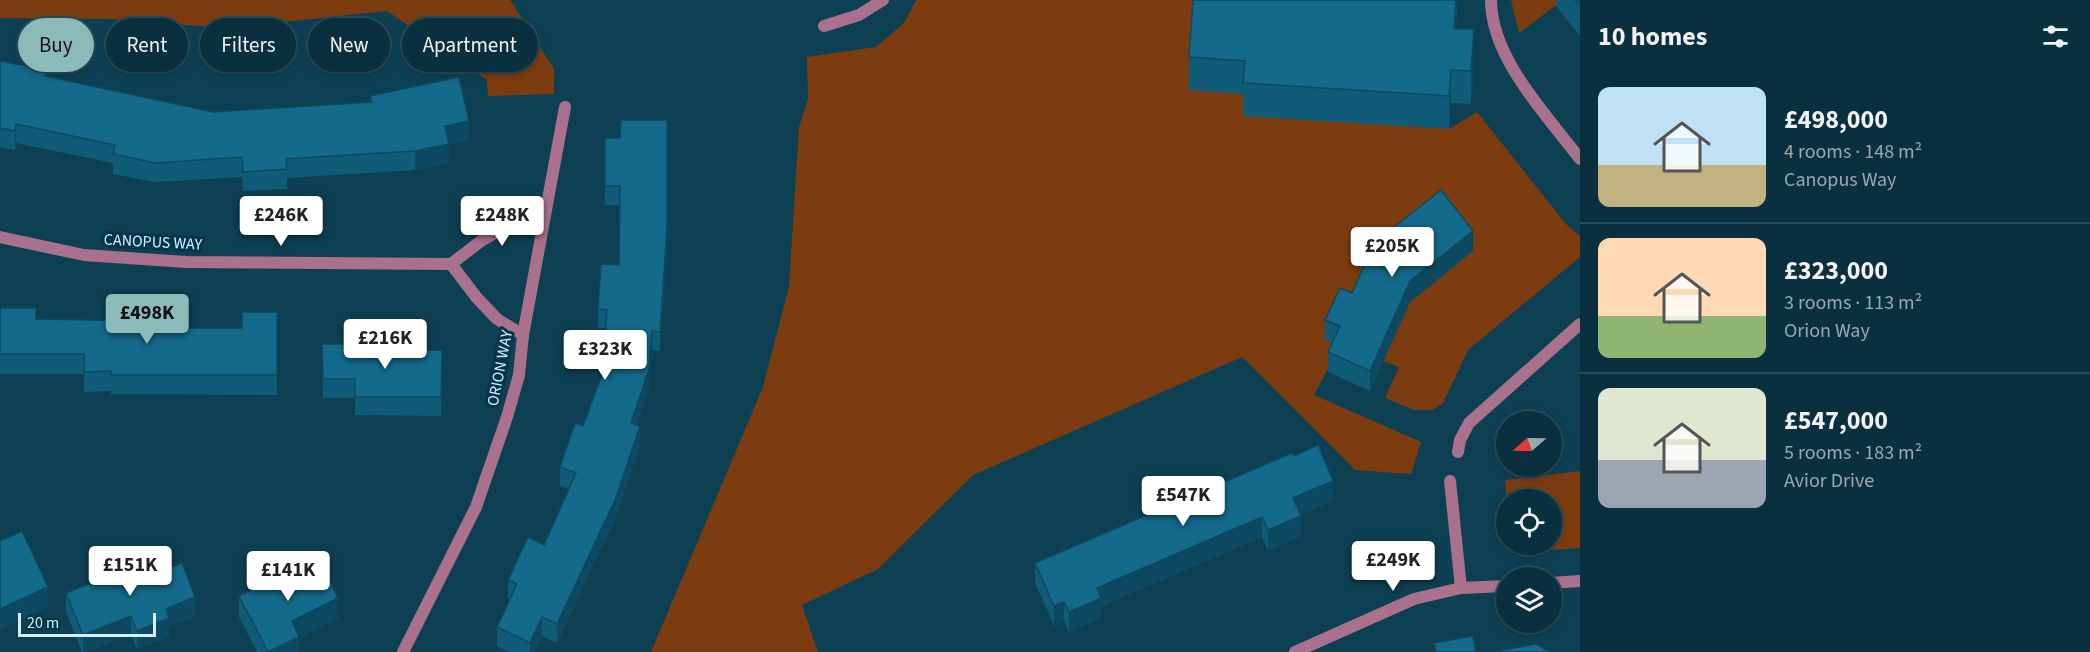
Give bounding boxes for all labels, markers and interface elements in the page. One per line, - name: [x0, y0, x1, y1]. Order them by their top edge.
- chip: Buy: [18, 18, 94, 72]
- chip: Rent: [106, 18, 188, 72]
- chip: Filters: [200, 18, 296, 72]
- chip: New: [308, 18, 390, 72]
- chip: Apartment: [402, 18, 538, 72]
- text: 10 homes: [1598, 18, 1707, 55]
- icon: filters: [2039, 20, 2072, 53]
- text: £498,000: [1784, 101, 1888, 138]
- icon: home: [1646, 111, 1718, 183]
- text: 4 rooms · 148 m²: [1784, 138, 1922, 166]
- text: Canopus Way: [1784, 166, 1896, 194]
- pin: £246K: [239, 196, 323, 247]
- pin: £248K: [460, 196, 544, 247]
- text: £246K: [254, 201, 308, 229]
- text: £248K: [475, 201, 529, 229]
- pin: £205K: [1350, 227, 1434, 278]
- street label: CANOPUS WAY: [103, 228, 203, 256]
- text: £205K: [1365, 232, 1419, 260]
- text: £323,000: [1784, 252, 1888, 289]
- icon: home: [1646, 262, 1718, 334]
- text: 3 rooms · 113 m²: [1784, 289, 1922, 317]
- pin: £498K: [105, 294, 189, 345]
- text: £498K: [120, 299, 174, 327]
- text: Orion Way: [1784, 317, 1870, 345]
- pin: £216K: [343, 319, 427, 370]
- text: £216K: [358, 324, 412, 352]
- street label: ORION WAY: [482, 328, 518, 408]
- pin: £323K: [563, 330, 647, 381]
- text: £323K: [578, 335, 632, 363]
- text: £547,000: [1784, 402, 1888, 439]
- north arrow: [1496, 411, 1562, 477]
- map controls: [1496, 411, 1562, 633]
- icon: home: [1646, 412, 1718, 484]
- text: 5 rooms · 183 m²: [1784, 439, 1922, 467]
- text: Avior Drive: [1784, 467, 1874, 495]
- pin: £547K: [1141, 476, 1225, 527]
- text: £547K: [1156, 481, 1210, 509]
- button: locate: [1496, 489, 1562, 555]
- pin: £249K: [1351, 541, 1435, 592]
- pin: £151K: [88, 546, 172, 597]
- text: £249K: [1366, 546, 1420, 574]
- text: £151K: [103, 551, 157, 579]
- pin: £141K: [246, 551, 330, 602]
- text: £141K: [261, 556, 315, 584]
- button: layers: [1496, 567, 1562, 633]
- scale bar: [18, 610, 156, 638]
- text: 20 m: [27, 612, 59, 634]

